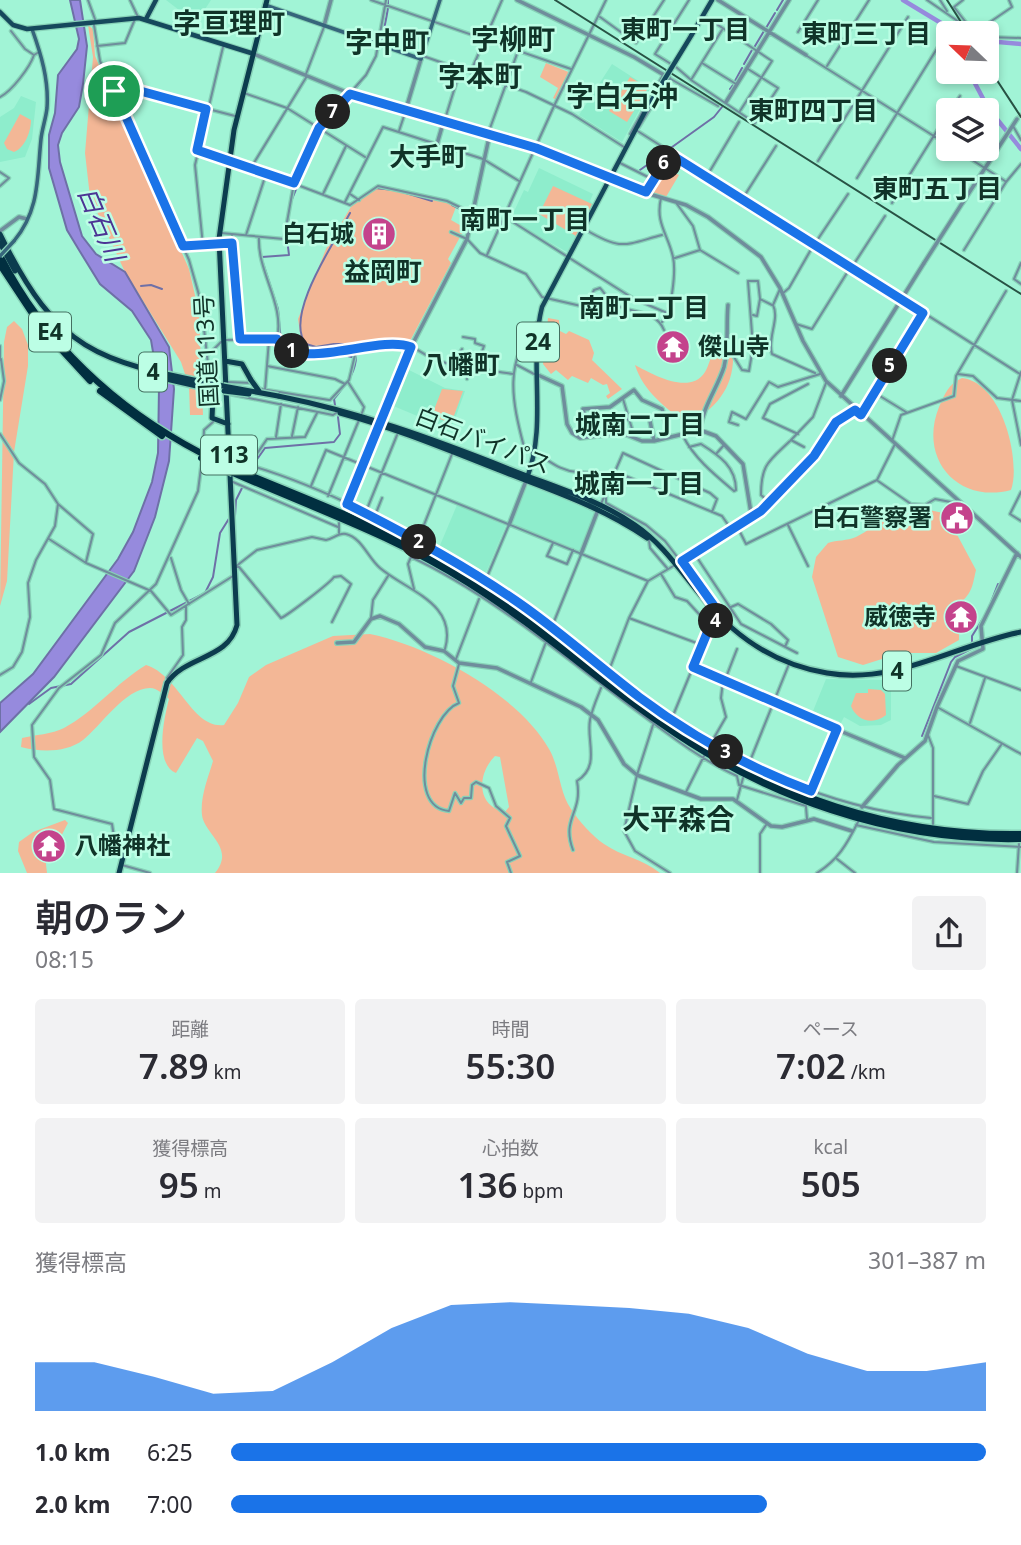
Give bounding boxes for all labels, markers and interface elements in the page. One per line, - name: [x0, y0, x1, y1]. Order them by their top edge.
- district label: 字亘理町: [173, 3, 285, 41]
- district label: 東町一丁目: [620, 11, 750, 47]
- district label: 東町三丁目: [801, 15, 931, 51]
- district label: 字柳町: [471, 19, 555, 57]
- north arrow: [936, 21, 999, 84]
- map controls: [936, 21, 999, 161]
- district label: 字中町: [345, 22, 429, 60]
- district label: 字本町: [438, 56, 522, 94]
- pin: [84, 61, 144, 121]
- icon: arrive: [95, 72, 133, 110]
- district label: 字白石沖: [566, 76, 678, 114]
- district label: 東町四丁目: [748, 92, 878, 128]
- pin: 7: [316, 94, 350, 130]
- text: 7: [327, 98, 338, 124]
- button: layers: [936, 98, 999, 161]
- district label: 大手町: [389, 138, 467, 174]
- pin: 6: [646, 146, 682, 180]
- text: 6: [658, 149, 669, 175]
- district label: 東町五丁目: [872, 170, 1002, 206]
- water label: 白石川: [70, 181, 135, 269]
- district label: 南町一丁目: [460, 201, 590, 237]
- building icon: 白石城: [360, 215, 398, 253]
- place label: 白石城: [282, 216, 354, 249]
- district label: 益岡町: [344, 253, 422, 289]
- district label: 南町二丁目: [579, 289, 709, 325]
- street label: 国道113号: [186, 294, 225, 408]
- road number: E4: [29, 312, 71, 352]
- road number: 24: [517, 322, 559, 362]
- temple icon: 傑山寺: [654, 328, 692, 366]
- place label: 傑山寺: [698, 329, 770, 362]
- pin: 1: [274, 334, 310, 368]
- text: 1: [286, 337, 297, 363]
- district label: 八幡町: [422, 346, 500, 382]
- pin: 5: [872, 348, 908, 384]
- road number: 4: [139, 352, 167, 392]
- text: 5: [884, 352, 895, 378]
- street label: 白石バイパス: [411, 398, 556, 481]
- district label: 城南二丁目: [575, 406, 705, 442]
- road number: 113: [201, 436, 257, 475]
- district label: 城南一丁目: [574, 465, 704, 501]
- public building icon: 白石警察署: [938, 499, 976, 537]
- place label: 白石警察署: [812, 500, 932, 533]
- pin: 2: [402, 524, 436, 560]
- text: 2: [413, 528, 424, 554]
- temple icon: 威徳寺: [942, 598, 980, 636]
- place label: 威徳寺: [864, 599, 936, 632]
- pin: 4: [698, 604, 734, 638]
- text: 4: [710, 607, 721, 633]
- road number: 4: [883, 652, 911, 691]
- pin: 3: [708, 734, 744, 770]
- text: 3: [720, 738, 731, 764]
- district label: 大平森合: [622, 799, 734, 837]
- temple icon: 八幡神社: [30, 827, 68, 865]
- place label: 八幡神社: [74, 828, 170, 861]
- text: 朝のラン: [35, 891, 187, 943]
- button: share: [912, 896, 986, 970]
- text: 08:15: [35, 943, 94, 975]
- text: 距離: [171, 1016, 209, 1042]
- text: 時間: [491, 1016, 530, 1042]
- text: ペース: [803, 1016, 859, 1042]
- text: 7.89: [139, 1042, 209, 1089]
- text: 55:30: [466, 1042, 555, 1089]
- text: 7:02: [776, 1042, 846, 1089]
- text: km: [209, 1059, 241, 1085]
- text: /km: [846, 1059, 886, 1085]
- text: kcal: [813, 1134, 848, 1160]
- text: 獲得標高: [152, 1135, 228, 1161]
- text: 心拍数: [482, 1135, 539, 1161]
- text: 505: [801, 1160, 861, 1207]
- text: 95: [159, 1161, 199, 1208]
- text: 136: [457, 1161, 517, 1208]
- text: m: [199, 1178, 222, 1204]
- text: bpm: [517, 1178, 564, 1204]
- text: 301–387 m: [868, 1244, 986, 1276]
- text: 獲得標高: [35, 1246, 127, 1278]
- text: 1.0 km: [35, 1436, 110, 1468]
- text: 6:25: [147, 1436, 193, 1468]
- text: 2.0 km: [35, 1488, 110, 1520]
- text: 7:00: [147, 1488, 193, 1520]

